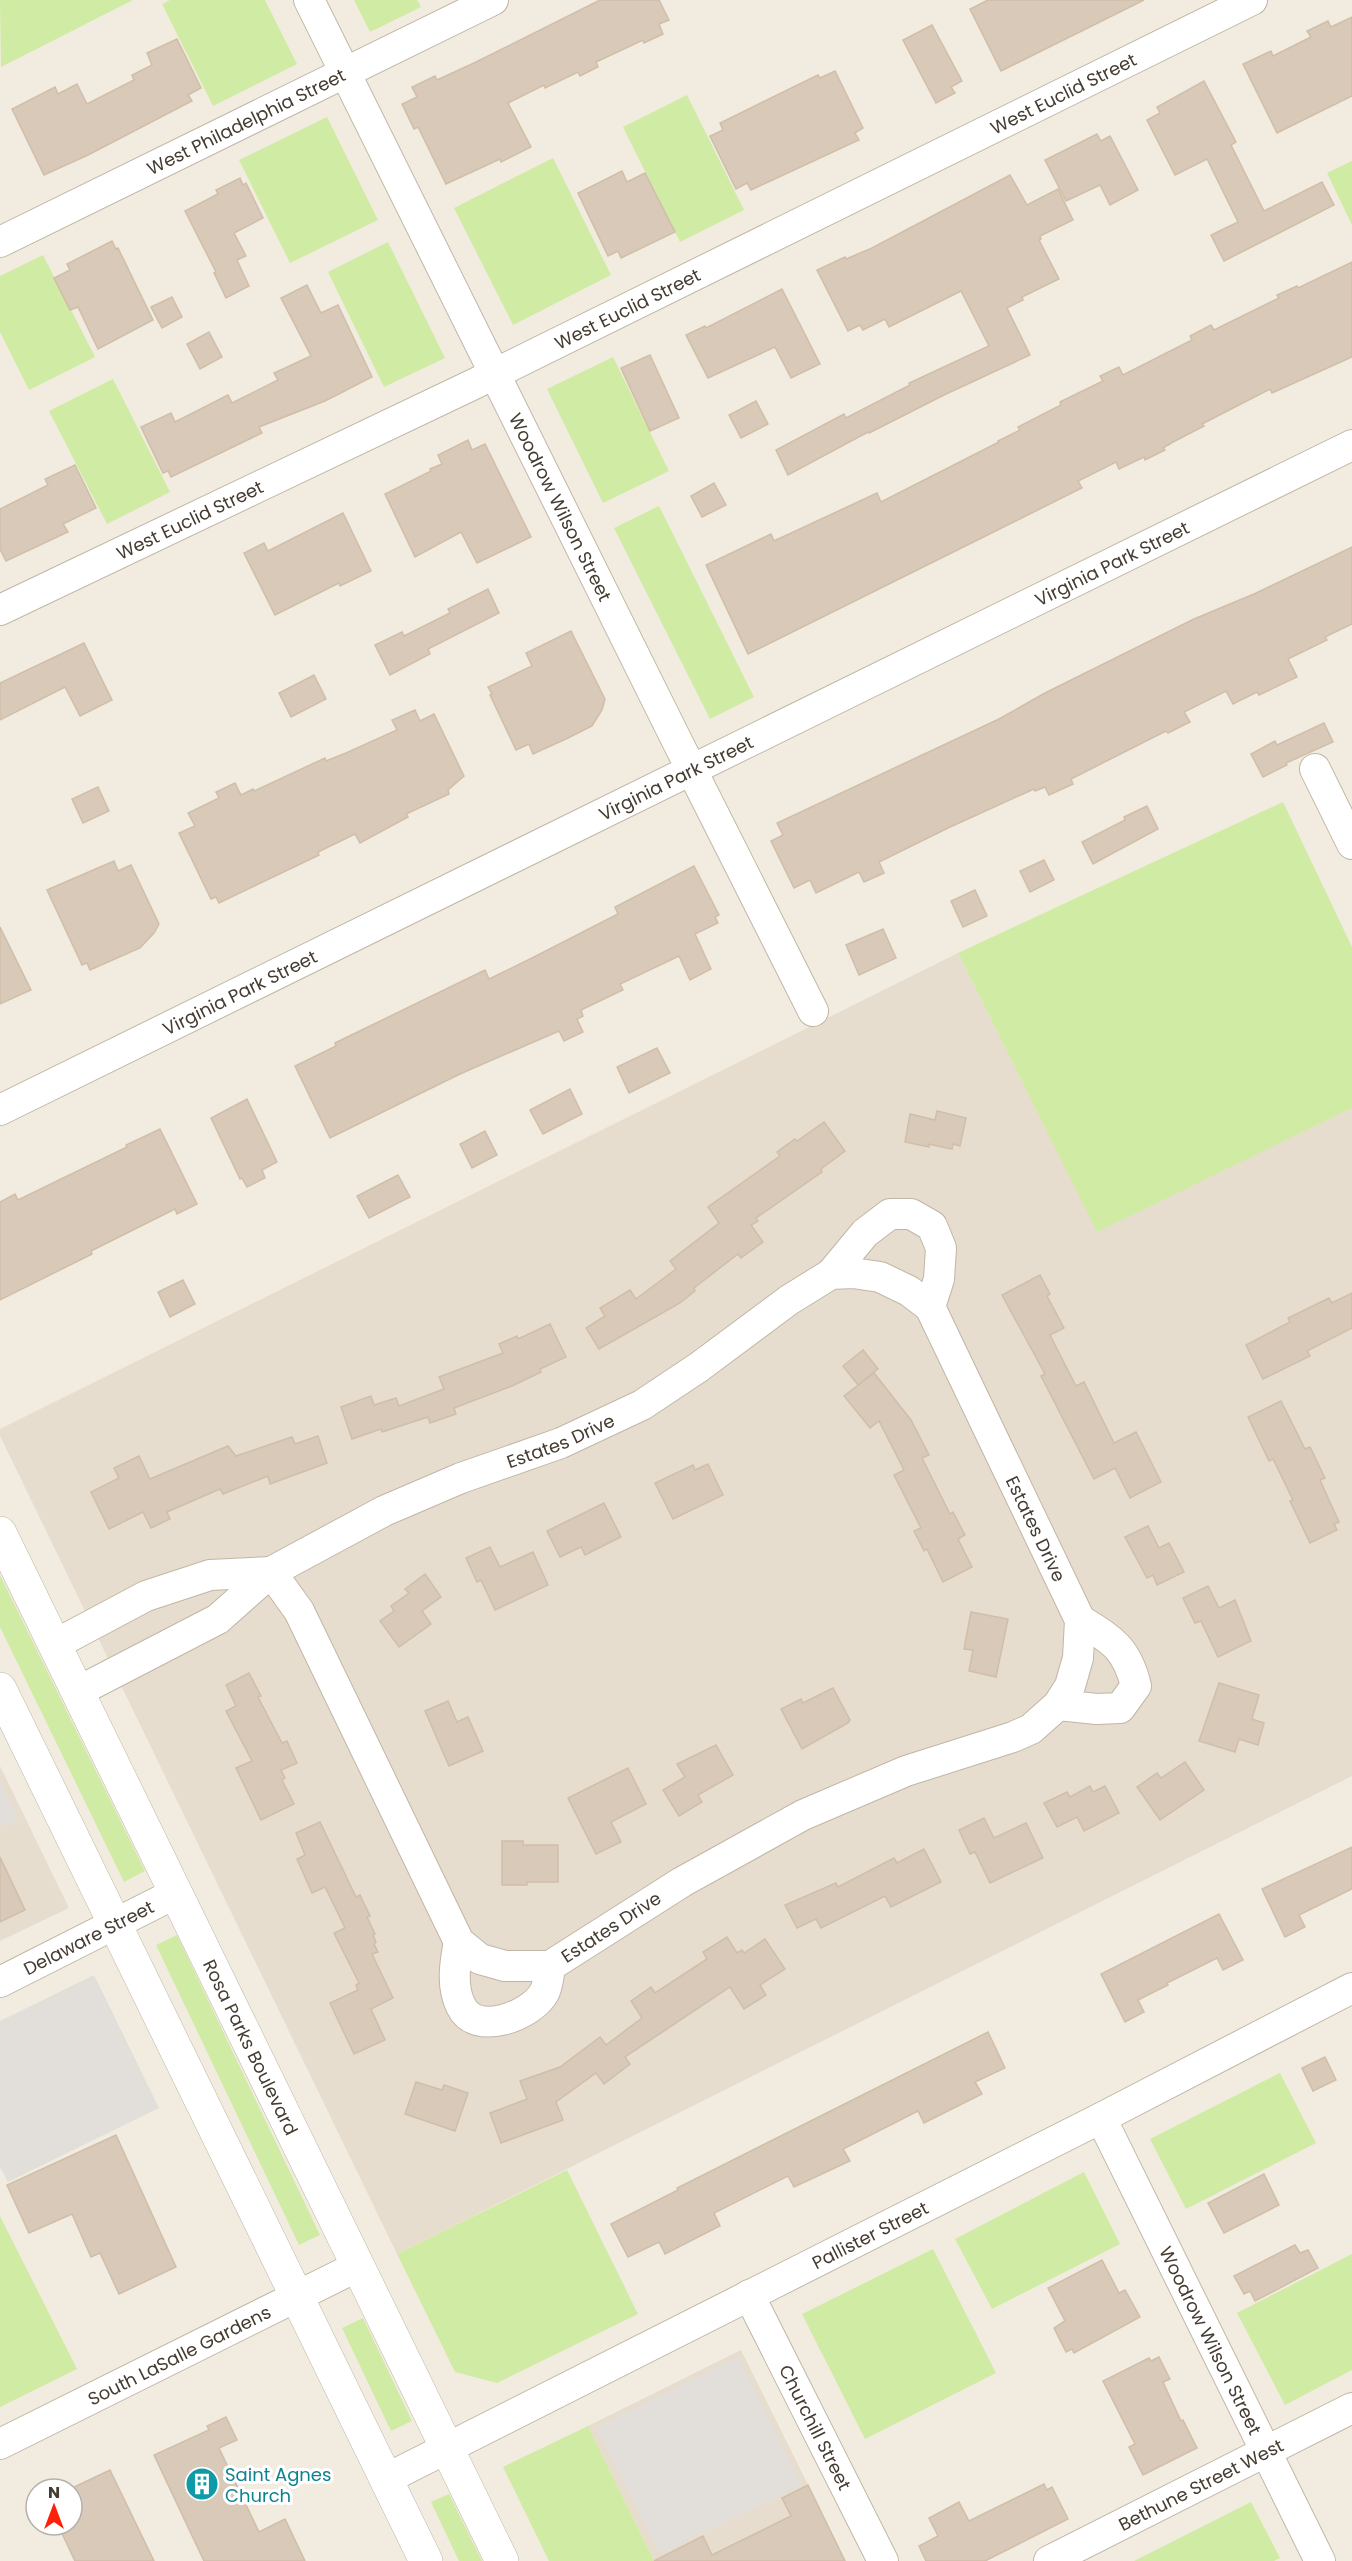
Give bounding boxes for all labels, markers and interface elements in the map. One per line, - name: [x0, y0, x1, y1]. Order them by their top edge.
- street label: West Euclid Street: [986, 47, 1140, 140]
- street label: West Philadelphia Street: [143, 62, 349, 181]
- street label: West Euclid Street: [550, 262, 704, 355]
- street label: Woodrow Wilson Street: [503, 409, 618, 605]
- street label: West Euclid Street: [112, 474, 267, 565]
- street label: Virginia Park Street: [1030, 515, 1193, 612]
- street label: Virginia Park Street: [594, 729, 757, 826]
- street label: Virginia Park Street: [158, 944, 321, 1041]
- street label: Estates Drive: [503, 1407, 618, 1474]
- street label: Estates Drive: [1000, 1472, 1072, 1586]
- street label: Estates Drive: [556, 1885, 666, 1969]
- street label: Delaware Street: [19, 1894, 158, 1981]
- street label: Rosa Parks Boulevard: [198, 1955, 304, 2139]
- street label: Pallister Street: [807, 2195, 932, 2275]
- street label: Woodrow Wilson Street: [1154, 2242, 1268, 2439]
- street label: South LaSalle Gardens: [83, 2299, 275, 2411]
- street label: Churchill Street: [774, 2360, 858, 2494]
- street label: Bethune Street West: [1114, 2432, 1287, 2536]
- place label: Saint Agnes Church: [225, 2462, 331, 2508]
- building icon: Saint Agnes Church: [184, 2466, 220, 2502]
- north arrow: [24, 2477, 84, 2537]
- text: N: [48, 2481, 60, 2504]

